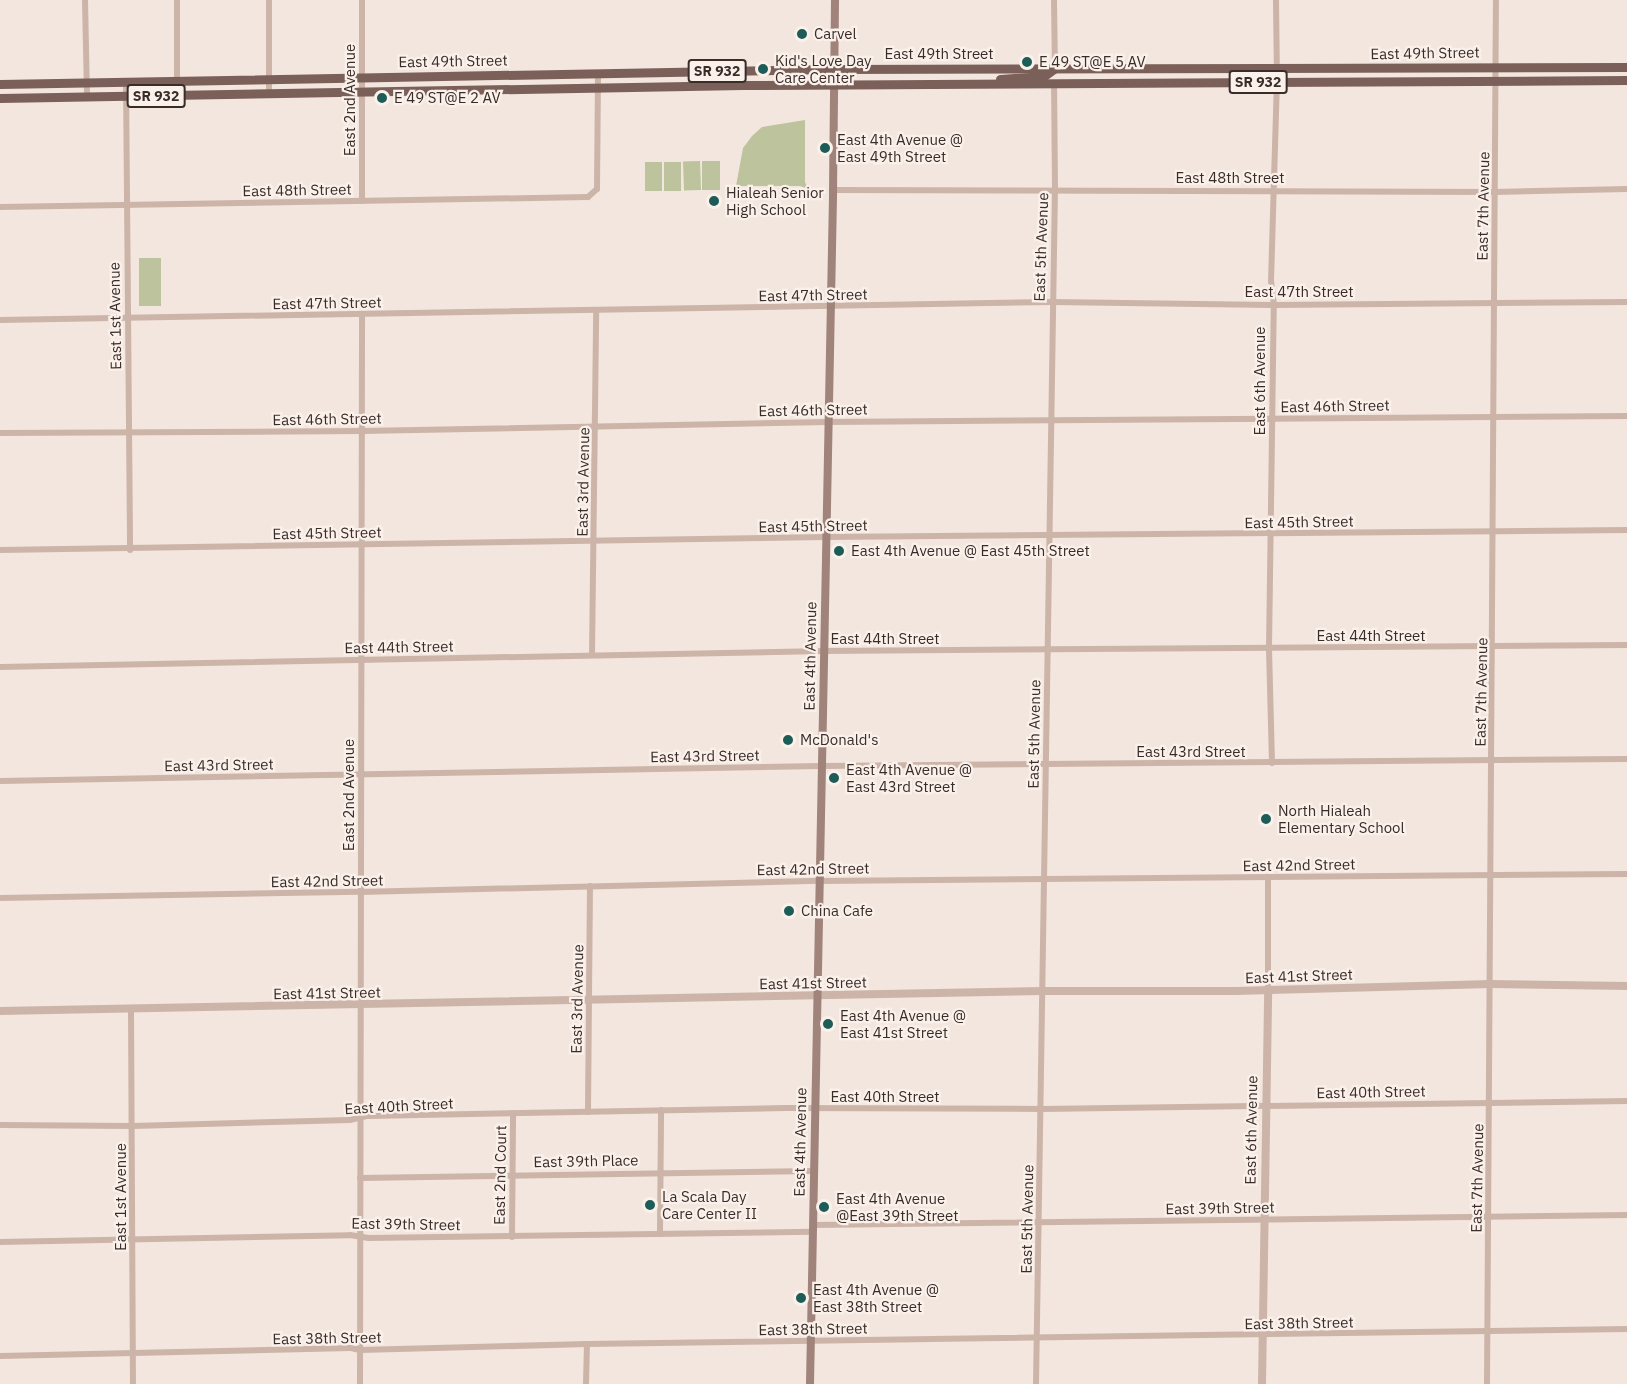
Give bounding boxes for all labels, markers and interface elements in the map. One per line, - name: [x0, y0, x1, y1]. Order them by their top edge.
- place label: Carvel: [814, 25, 857, 43]
- marker: Carvel: [795, 27, 809, 41]
- street label: East 49th Street: [1370, 43, 1480, 63]
- street label: East 2nd Avenue: [341, 44, 359, 156]
- street label: East 49th Street: [884, 45, 994, 63]
- street label: East 49th Street: [398, 51, 508, 71]
- place label: Kid's Love Day Care Center: [775, 51, 872, 86]
- place label: E 49 ST@E 5 AV: [1039, 53, 1146, 71]
- marker: E 49 ST@E 5 AV: [1020, 55, 1034, 69]
- road number: SR 932: [687, 60, 747, 82]
- marker: Kid's Love Day Care Center: [756, 62, 770, 76]
- road number: SR 932: [1228, 71, 1288, 93]
- road number: SR 932: [126, 85, 186, 107]
- place label: E 49 ST@E 2 AV: [394, 89, 501, 107]
- marker: E 49 ST@E 2 AV: [375, 91, 389, 105]
- place label: East 4th Avenue @ East 49th Street: [837, 130, 963, 165]
- marker: East 4th Avenue @ East 49th Street: [818, 141, 832, 155]
- street label: East 7th Avenue: [1473, 151, 1493, 261]
- street label: East 48th Street: [1175, 169, 1285, 187]
- street label: East 48th Street: [242, 180, 352, 200]
- place label: Hialeah Senior High School: [726, 183, 824, 218]
- street label: East 5th Avenue: [1030, 192, 1052, 302]
- marker: Hialeah Senior High School: [707, 194, 721, 208]
- street label: East 1st Avenue: [105, 262, 125, 370]
- street label: East 47th Street: [1244, 283, 1354, 301]
- street label: East 47th Street: [758, 285, 868, 305]
- street label: East 47th Street: [272, 293, 382, 313]
- street label: East 6th Avenue: [1251, 326, 1269, 436]
- street label: East 46th Street: [1280, 396, 1390, 416]
- street label: East 46th Street: [758, 400, 868, 420]
- street label: East 46th Street: [272, 409, 382, 429]
- street label: East 3rd Avenue: [573, 427, 593, 537]
- street label: East 45th Street: [1244, 512, 1354, 532]
- street label: East 45th Street: [758, 516, 868, 536]
- street label: East 45th Street: [272, 523, 382, 543]
- place label: East 4th Avenue @ East 45th Street: [851, 542, 1090, 560]
- marker: East 4th Avenue @ East 45th Street: [832, 544, 846, 558]
- street label: East 4th Avenue: [800, 601, 820, 711]
- street label: East 44th Street: [1316, 627, 1426, 645]
- street label: East 44th Street: [830, 630, 940, 648]
- street label: East 44th Street: [344, 637, 454, 657]
- street label: East 7th Avenue: [1471, 637, 1491, 747]
- street label: East 5th Avenue: [1024, 679, 1044, 789]
- place label: McDonald's: [800, 731, 878, 749]
- marker: McDonald's: [781, 733, 795, 747]
- street label: East 2nd Avenue: [340, 739, 358, 851]
- street label: East 43rd Street: [1136, 743, 1246, 761]
- street label: East 43rd Street: [650, 746, 760, 766]
- street label: East 43rd Street: [164, 755, 274, 775]
- place label: East 4th Avenue @ East 43rd Street: [846, 760, 972, 795]
- marker: East 4th Avenue @ East 43rd Street: [827, 771, 841, 785]
- place label: North Hialeah Elementary School: [1278, 801, 1405, 836]
- marker: North Hialeah Elementary School: [1259, 812, 1273, 826]
- street label: East 42nd Street: [1243, 855, 1355, 875]
- street label: East 42nd Street: [757, 859, 869, 879]
- street label: East 42nd Street: [271, 871, 383, 891]
- place label: China Cafe: [801, 902, 873, 920]
- marker: China Cafe: [782, 904, 796, 918]
- street label: East 3rd Avenue: [567, 944, 587, 1054]
- street label: East 41st Street: [1245, 965, 1353, 987]
- street label: East 41st Street: [759, 973, 867, 993]
- street label: East 41st Street: [273, 983, 381, 1003]
- place label: East 4th Avenue @ East 41st Street: [840, 1006, 966, 1041]
- marker: East 4th Avenue @ East 41st Street: [821, 1017, 835, 1031]
- street label: East 6th Avenue: [1241, 1075, 1261, 1185]
- street label: East 40th Street: [1316, 1082, 1426, 1102]
- street label: East 4th Avenue: [790, 1087, 810, 1197]
- street label: East 40th Street: [830, 1088, 940, 1106]
- street label: East 40th Street: [344, 1094, 454, 1118]
- street label: East 7th Avenue: [1467, 1123, 1487, 1233]
- street label: East 2nd Court: [490, 1125, 510, 1225]
- street label: East 1st Avenue: [112, 1143, 130, 1251]
- street label: East 39th Place: [533, 1151, 639, 1171]
- street label: East 5th Avenue: [1017, 1164, 1037, 1274]
- place label: La Scala Day Care Center II: [662, 1187, 757, 1222]
- place label: East 4th Avenue @East 39th Street: [836, 1189, 959, 1224]
- marker: La Scala Day Care Center II: [643, 1198, 657, 1212]
- street label: East 39th Street: [1165, 1198, 1275, 1218]
- marker: East 4th Avenue @East 39th Street: [817, 1200, 831, 1214]
- street label: East 39th Street: [351, 1214, 461, 1234]
- place label: East 4th Avenue @ East 38th Street: [813, 1280, 939, 1315]
- marker: East 4th Avenue @ East 38th Street: [794, 1291, 808, 1305]
- street label: East 38th Street: [1244, 1313, 1354, 1333]
- street label: East 38th Street: [758, 1319, 868, 1339]
- street label: East 38th Street: [272, 1328, 382, 1348]

